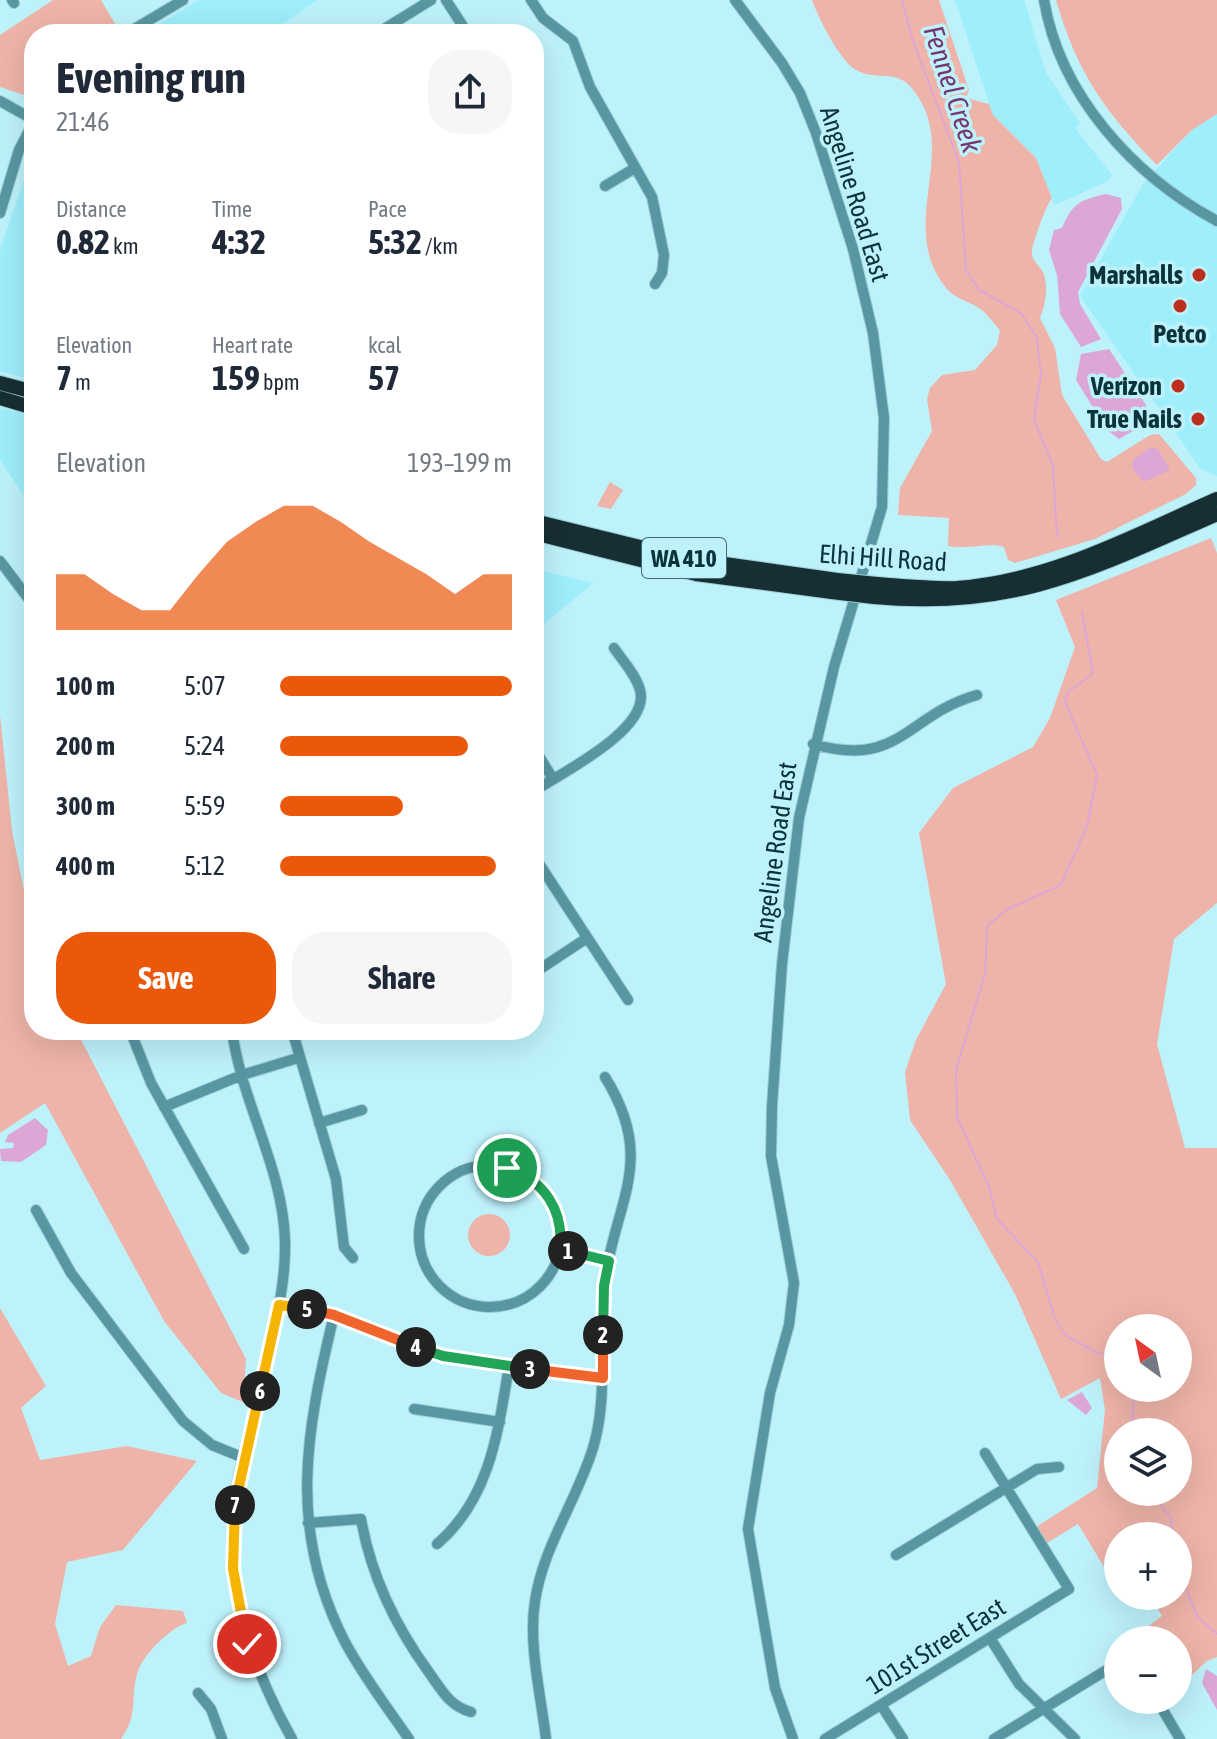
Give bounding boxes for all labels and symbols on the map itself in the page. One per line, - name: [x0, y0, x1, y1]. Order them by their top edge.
- water label: Fennel Creek: [917, 21, 989, 157]
- street label: Angeline Road East: [814, 103, 896, 285]
- place label: Marshalls: [1089, 260, 1183, 290]
- marker: Marshalls: [1190, 266, 1208, 284]
- marker: Petco: [1171, 297, 1189, 315]
- place label: Petco: [1153, 319, 1207, 349]
- place label: Verizon: [1090, 371, 1162, 401]
- marker: Verizon: [1169, 377, 1187, 395]
- place label: True Nails: [1087, 404, 1182, 434]
- marker: True Nails: [1189, 410, 1207, 428]
- road number: WA 410: [642, 538, 726, 578]
- street label: Elhi Hill Road: [818, 539, 948, 577]
- street label: Angeline Road East: [748, 760, 802, 944]
- pin: [473, 1134, 541, 1202]
- pin: 1: [548, 1231, 588, 1271]
- pin: 5: [287, 1289, 327, 1329]
- north arrow: [1104, 1314, 1192, 1402]
- pin: 2: [583, 1315, 623, 1355]
- pin: 4: [396, 1327, 436, 1367]
- pin: 3: [510, 1349, 550, 1389]
- pin: 6: [240, 1371, 280, 1411]
- pin: 7: [215, 1485, 255, 1525]
- street label: 101st Street East: [861, 1592, 1011, 1700]
- pin: [213, 1610, 281, 1678]

